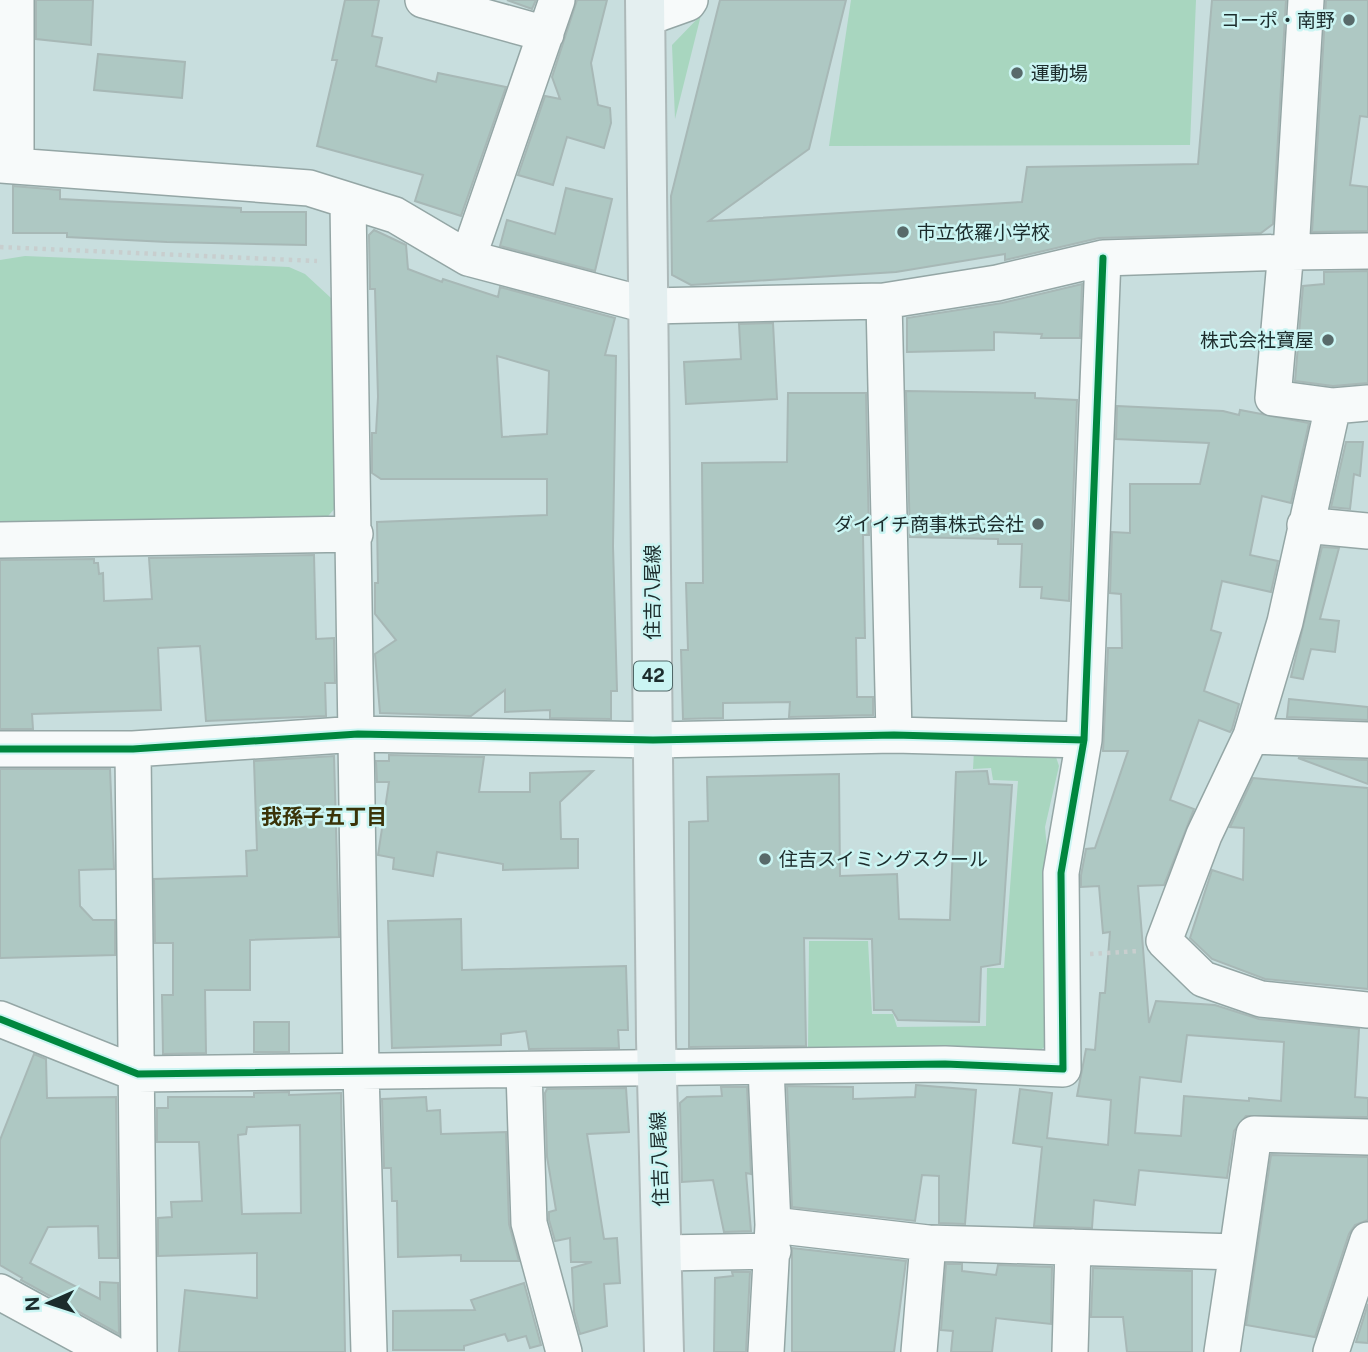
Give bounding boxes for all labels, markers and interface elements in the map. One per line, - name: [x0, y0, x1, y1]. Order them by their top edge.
- place label: コーポ・南野: [1221, 9, 1335, 31]
- marker: コーポ・南野: [1341, 12, 1357, 28]
- place label: 運動場: [1031, 62, 1088, 84]
- marker: 運動場: [1009, 65, 1025, 81]
- place label: 市立依羅小学校: [917, 221, 1050, 243]
- marker: 市立依羅小学校: [895, 224, 911, 240]
- place label: 株式会社寶屋: [1200, 329, 1314, 351]
- marker: 株式会社寶屋: [1320, 332, 1336, 348]
- place label: ダイイチ商事株式会社: [834, 513, 1024, 535]
- marker: ダイイチ商事株式会社: [1030, 516, 1046, 532]
- street label: 住吉八尾線: [641, 544, 663, 640]
- road number: 42: [634, 662, 672, 690]
- district label: 我孫子五丁目: [261, 804, 387, 829]
- place label: 住吉スイミングスクール: [779, 848, 988, 870]
- marker: 住吉スイミングスクール: [757, 851, 773, 867]
- street label: 住吉八尾線: [646, 1111, 672, 1207]
- north arrow: [14, 1268, 84, 1338]
- text: N: [21, 1296, 43, 1312]

